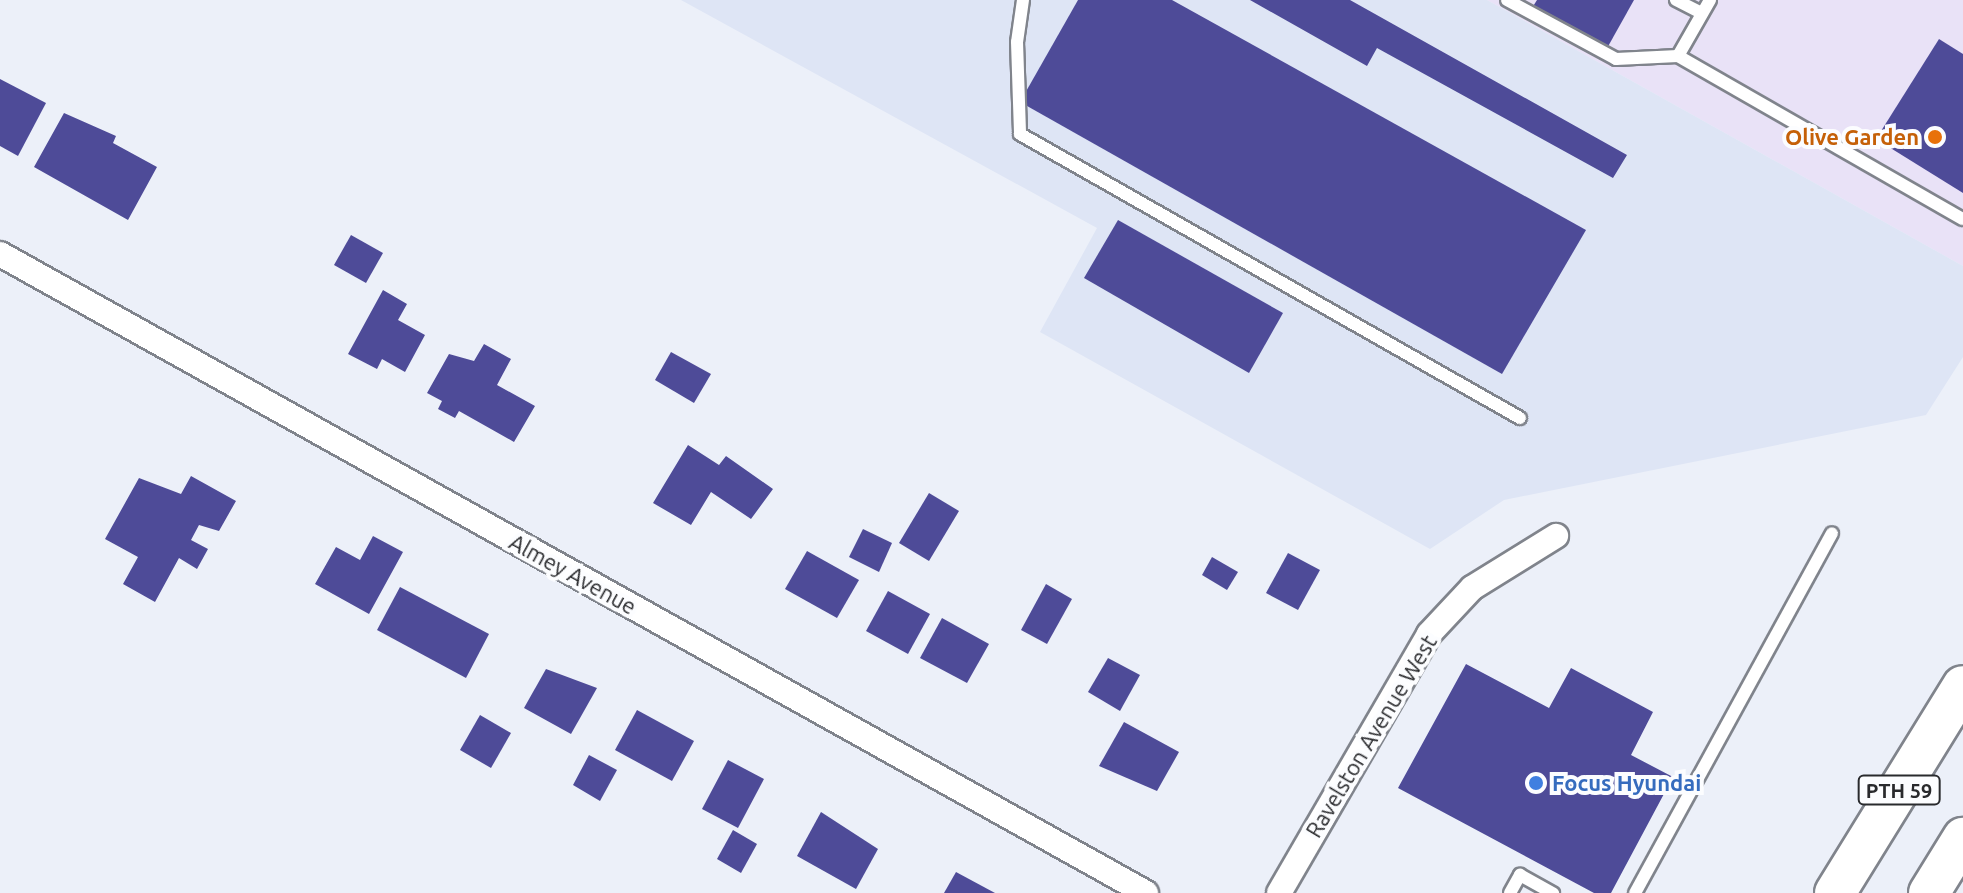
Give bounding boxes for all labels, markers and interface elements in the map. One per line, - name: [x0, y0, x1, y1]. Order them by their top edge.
- place label: Olive Garden: [1785, 124, 1919, 150]
- marker: Olive Garden: [1926, 128, 1944, 146]
- street label: Almey Avenue: [505, 528, 641, 620]
- street label: Ravelston Avenue West: [1300, 630, 1442, 842]
- place label: Focus Hyundai: [1552, 770, 1701, 796]
- marker: Focus Hyundai: [1527, 774, 1545, 792]
- road number: PTH 59: [1857, 774, 1941, 806]

